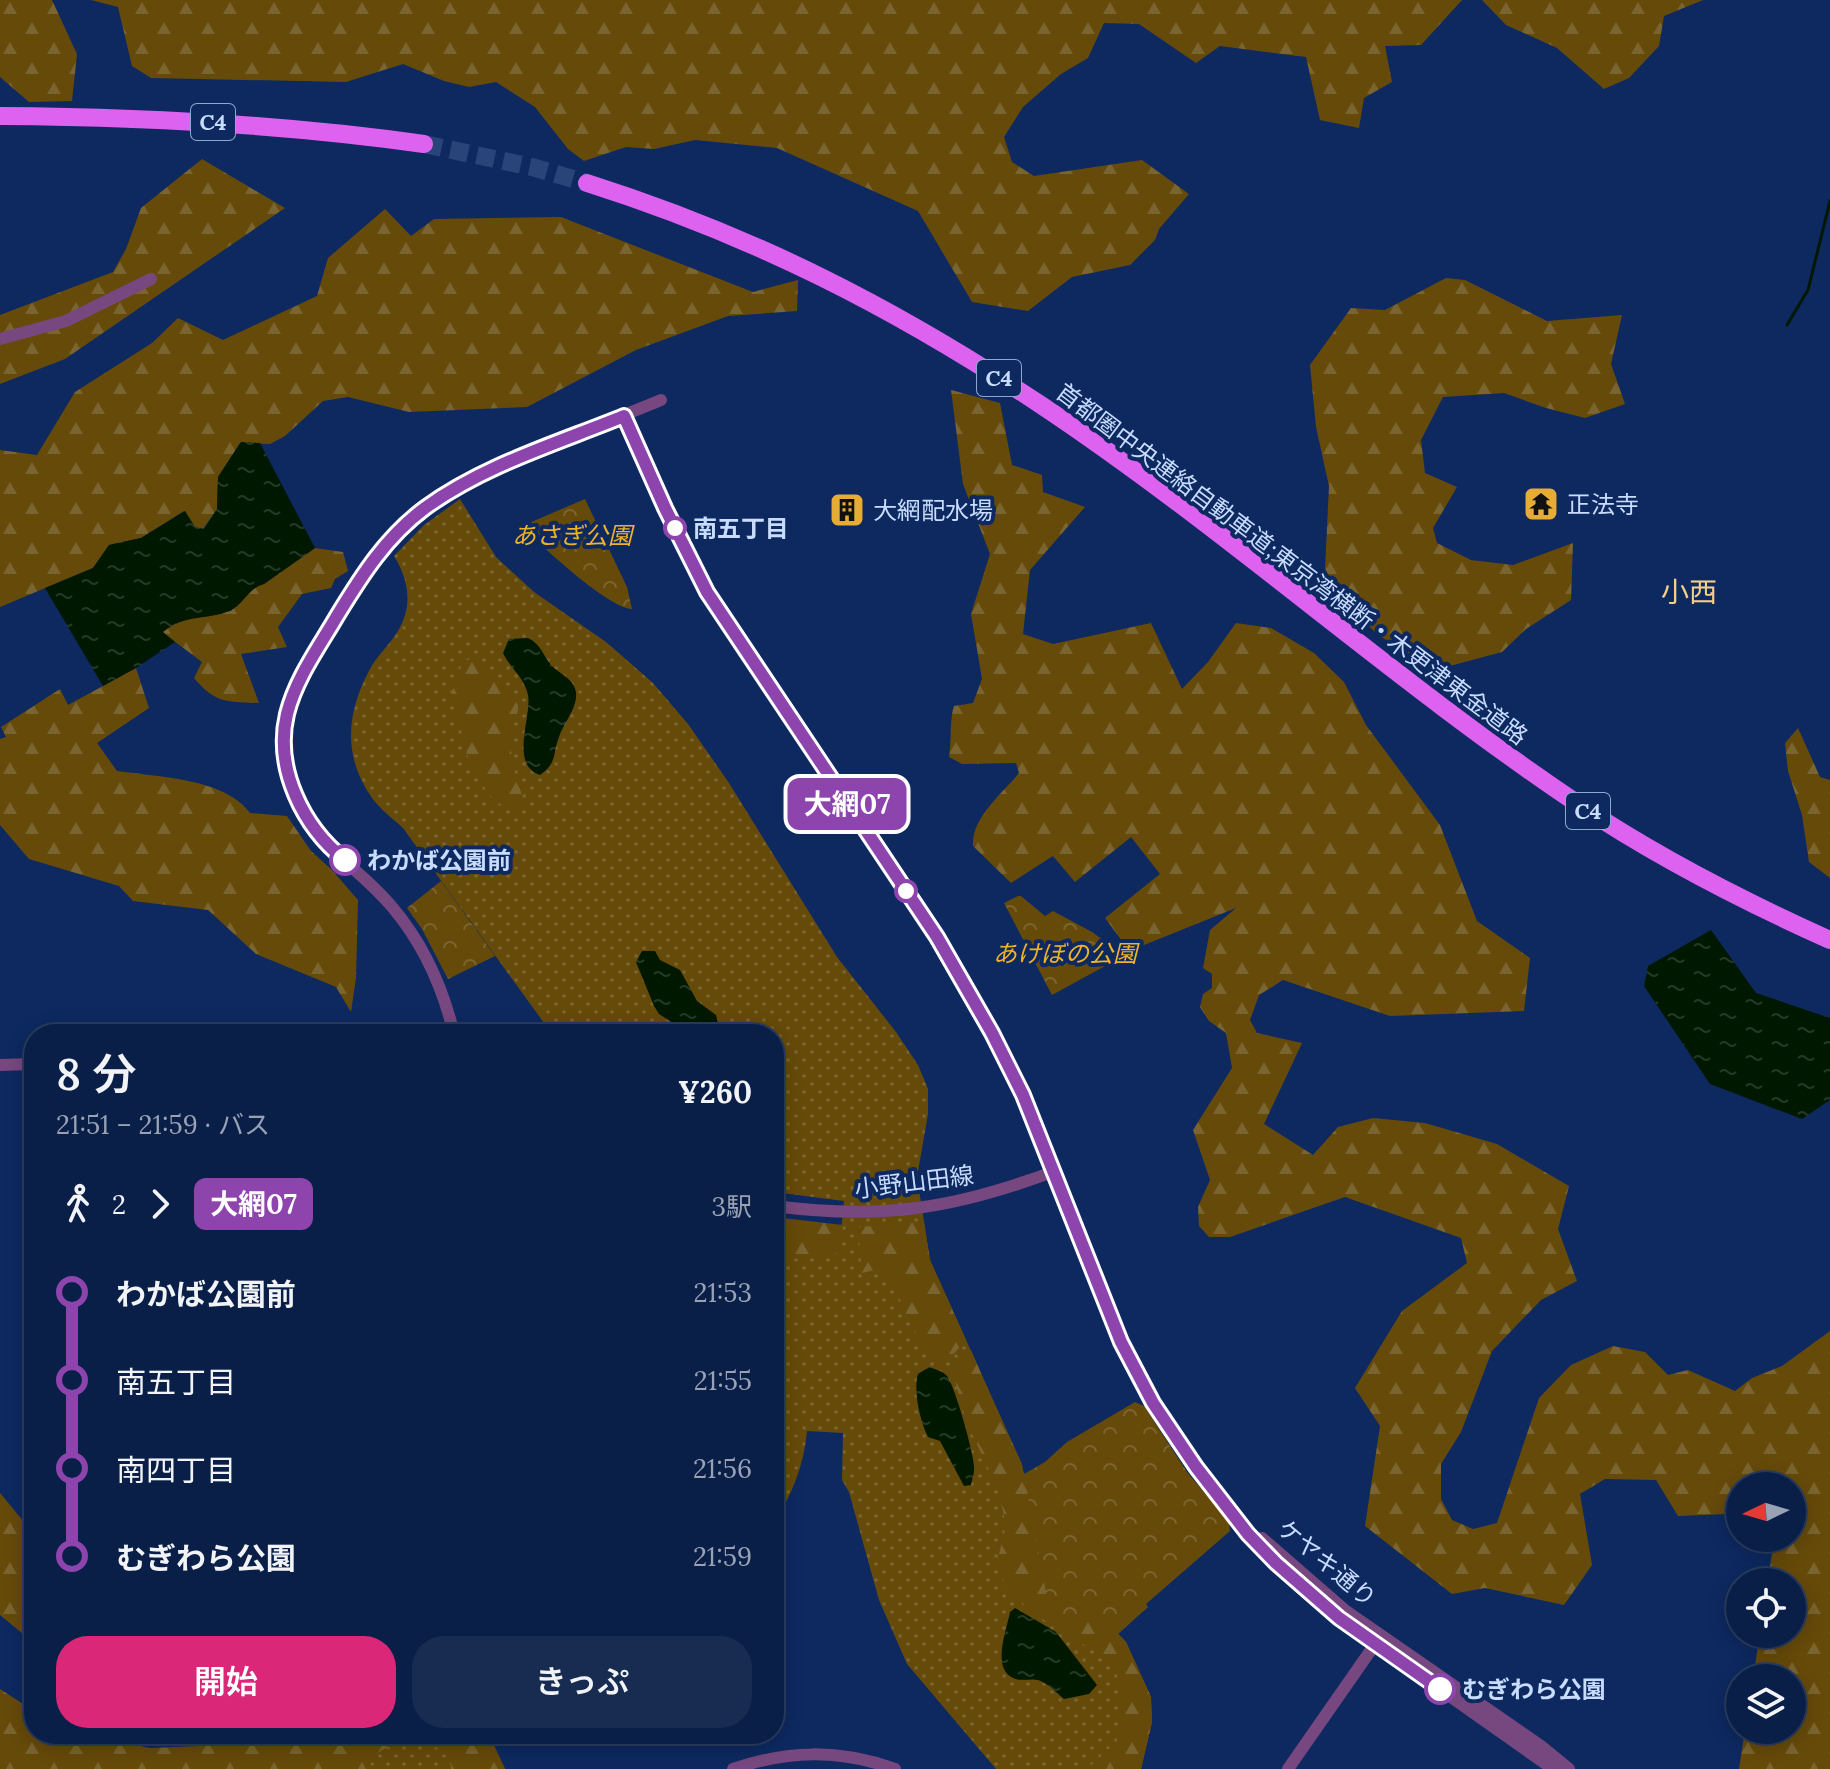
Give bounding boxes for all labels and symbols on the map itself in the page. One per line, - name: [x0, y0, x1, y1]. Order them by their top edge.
- road number: C4: [191, 104, 235, 140]
- road number: C4: [977, 360, 1021, 396]
- street label: 首都圏中央連絡自動車道;東京湾横断・木更津東金道路: [1050, 376, 1534, 752]
- temple icon: 正法寺: [1522, 485, 1560, 523]
- place label: 正法寺: [1567, 489, 1639, 520]
- building icon: 大網配水場: [828, 491, 866, 529]
- place label: 大網配水場: [873, 495, 993, 526]
- place label: 南五丁目: [693, 513, 789, 544]
- marker: 南五丁目: [664, 517, 686, 539]
- park label: あさぎ公園: [512, 520, 635, 551]
- district label: 小西: [1661, 574, 1717, 610]
- line badge: 大網07: [791, 778, 903, 830]
- road number: C4: [1566, 793, 1610, 829]
- marker: わかば公園前: [330, 845, 360, 875]
- place label: わかば公園前: [367, 845, 511, 876]
- unlabelled marker: [895, 880, 917, 902]
- park label: あけぼの公園: [993, 938, 1140, 969]
- street label: 小野山田線: [853, 1159, 975, 1205]
- north arrow: [1726, 1472, 1806, 1552]
- street label: ケヤキ通り: [1271, 1513, 1383, 1613]
- marker: むぎわら公園: [1425, 1674, 1455, 1704]
- place label: むぎわら公園: [1462, 1674, 1606, 1705]

